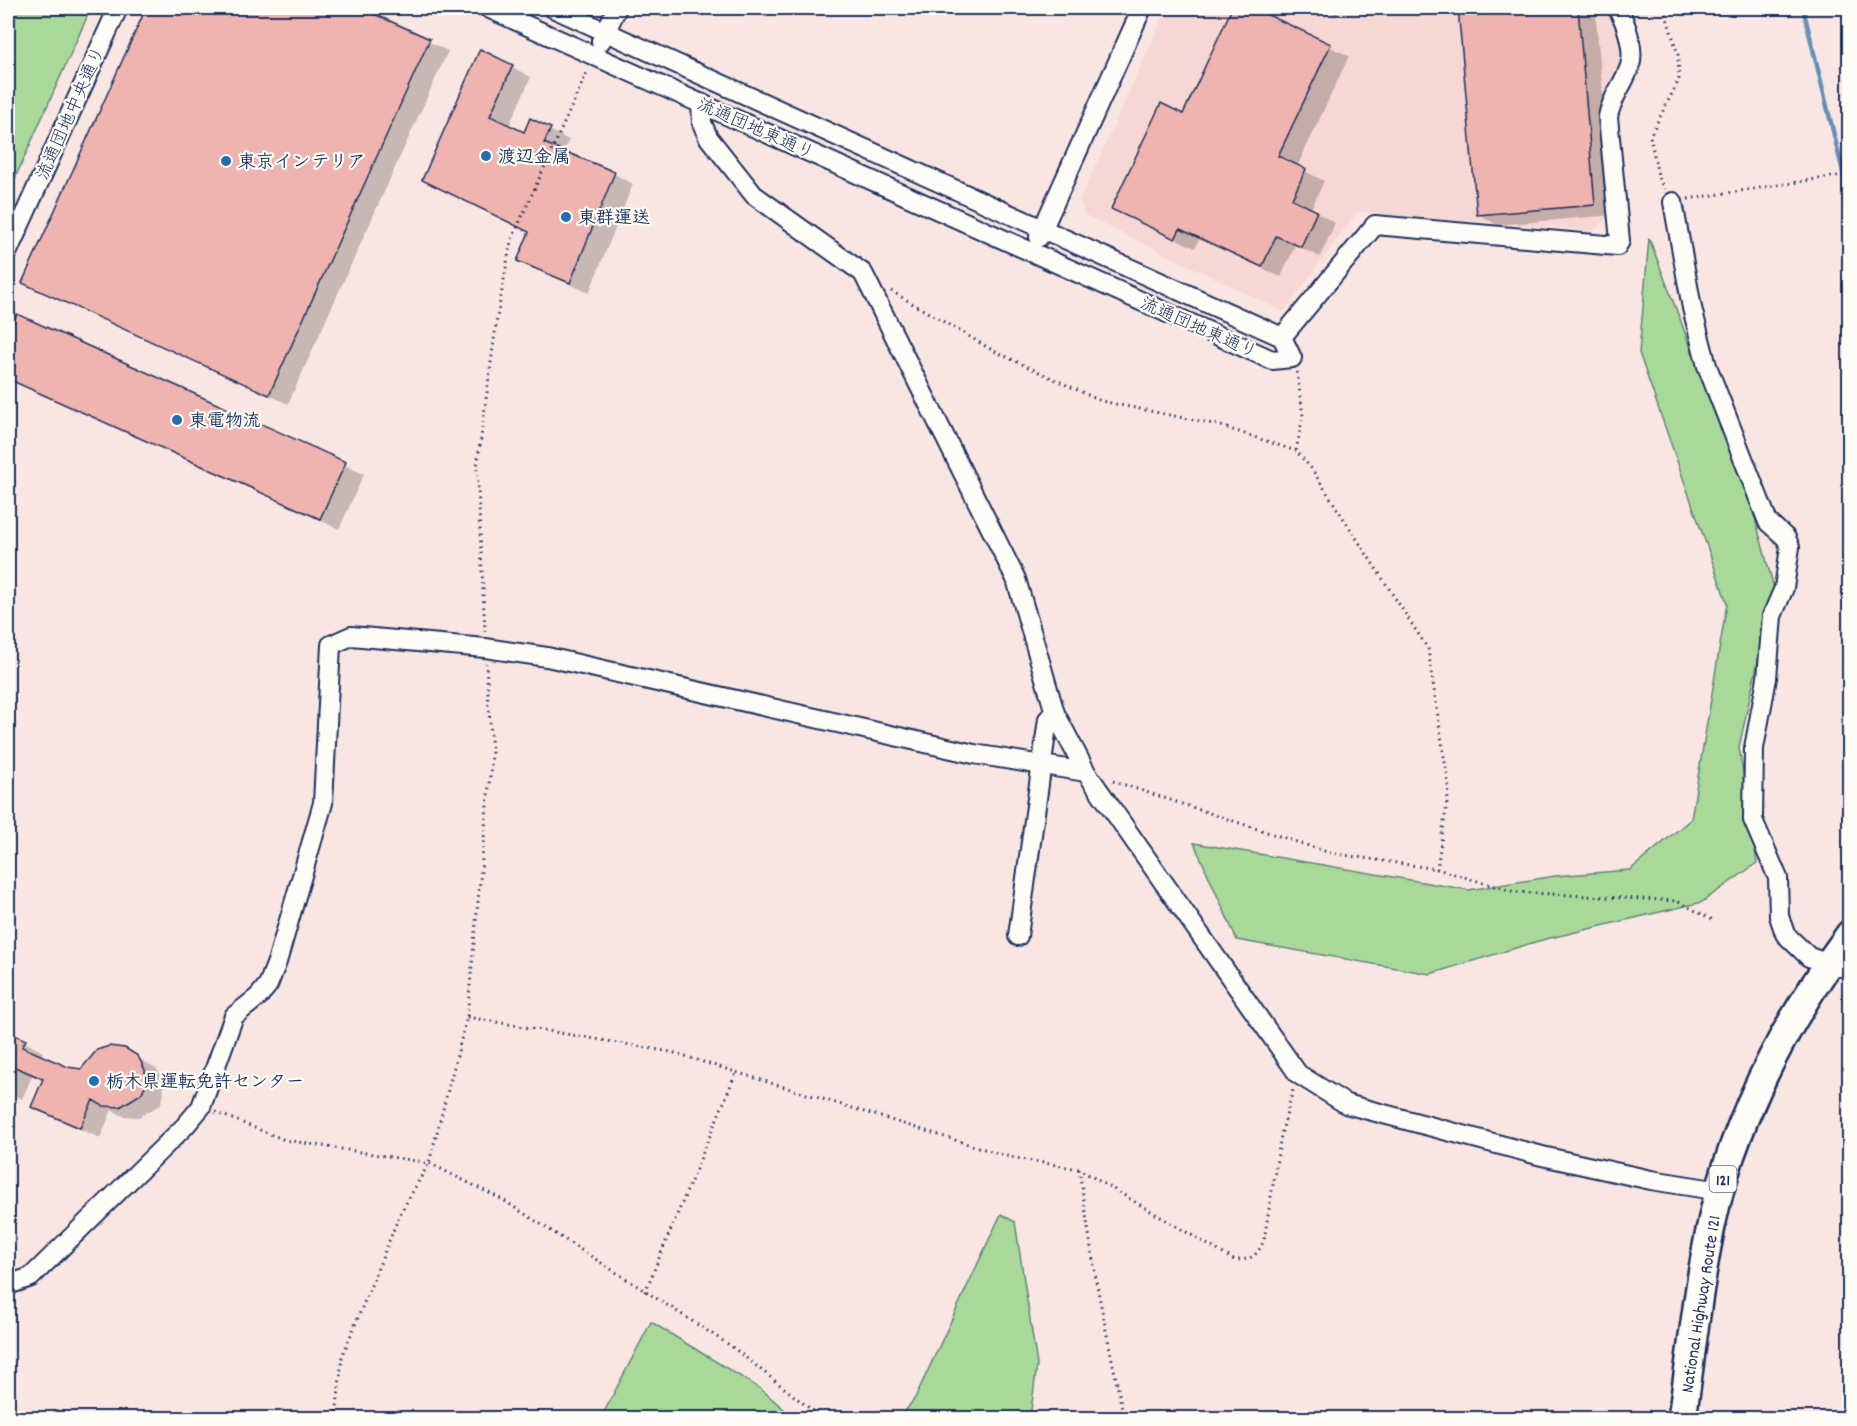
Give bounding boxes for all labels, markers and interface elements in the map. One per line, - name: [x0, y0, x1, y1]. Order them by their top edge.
- street label: 流通団地中央通り: [32, 43, 113, 185]
- street label: 流通団地東通り: [692, 93, 818, 167]
- place label: 渡辺金属: [498, 146, 570, 171]
- marker: 渡辺金属: [479, 149, 493, 163]
- place label: 東京インテリア: [238, 151, 365, 176]
- marker: 東京インテリア: [219, 154, 233, 168]
- place label: 東群運送: [578, 207, 650, 232]
- marker: 東群運送: [559, 210, 573, 224]
- street label: 流通団地東通り: [1135, 292, 1261, 366]
- place label: 東電物流: [189, 410, 261, 435]
- marker: 東電物流: [170, 413, 184, 427]
- place label: 栃木県運転免許センター: [106, 1071, 304, 1096]
- marker: 栃木県運転免許センター: [87, 1074, 101, 1088]
- road number: 121: [1710, 1166, 1736, 1192]
- street label: National Highway Route 121: [1676, 1214, 1729, 1395]

